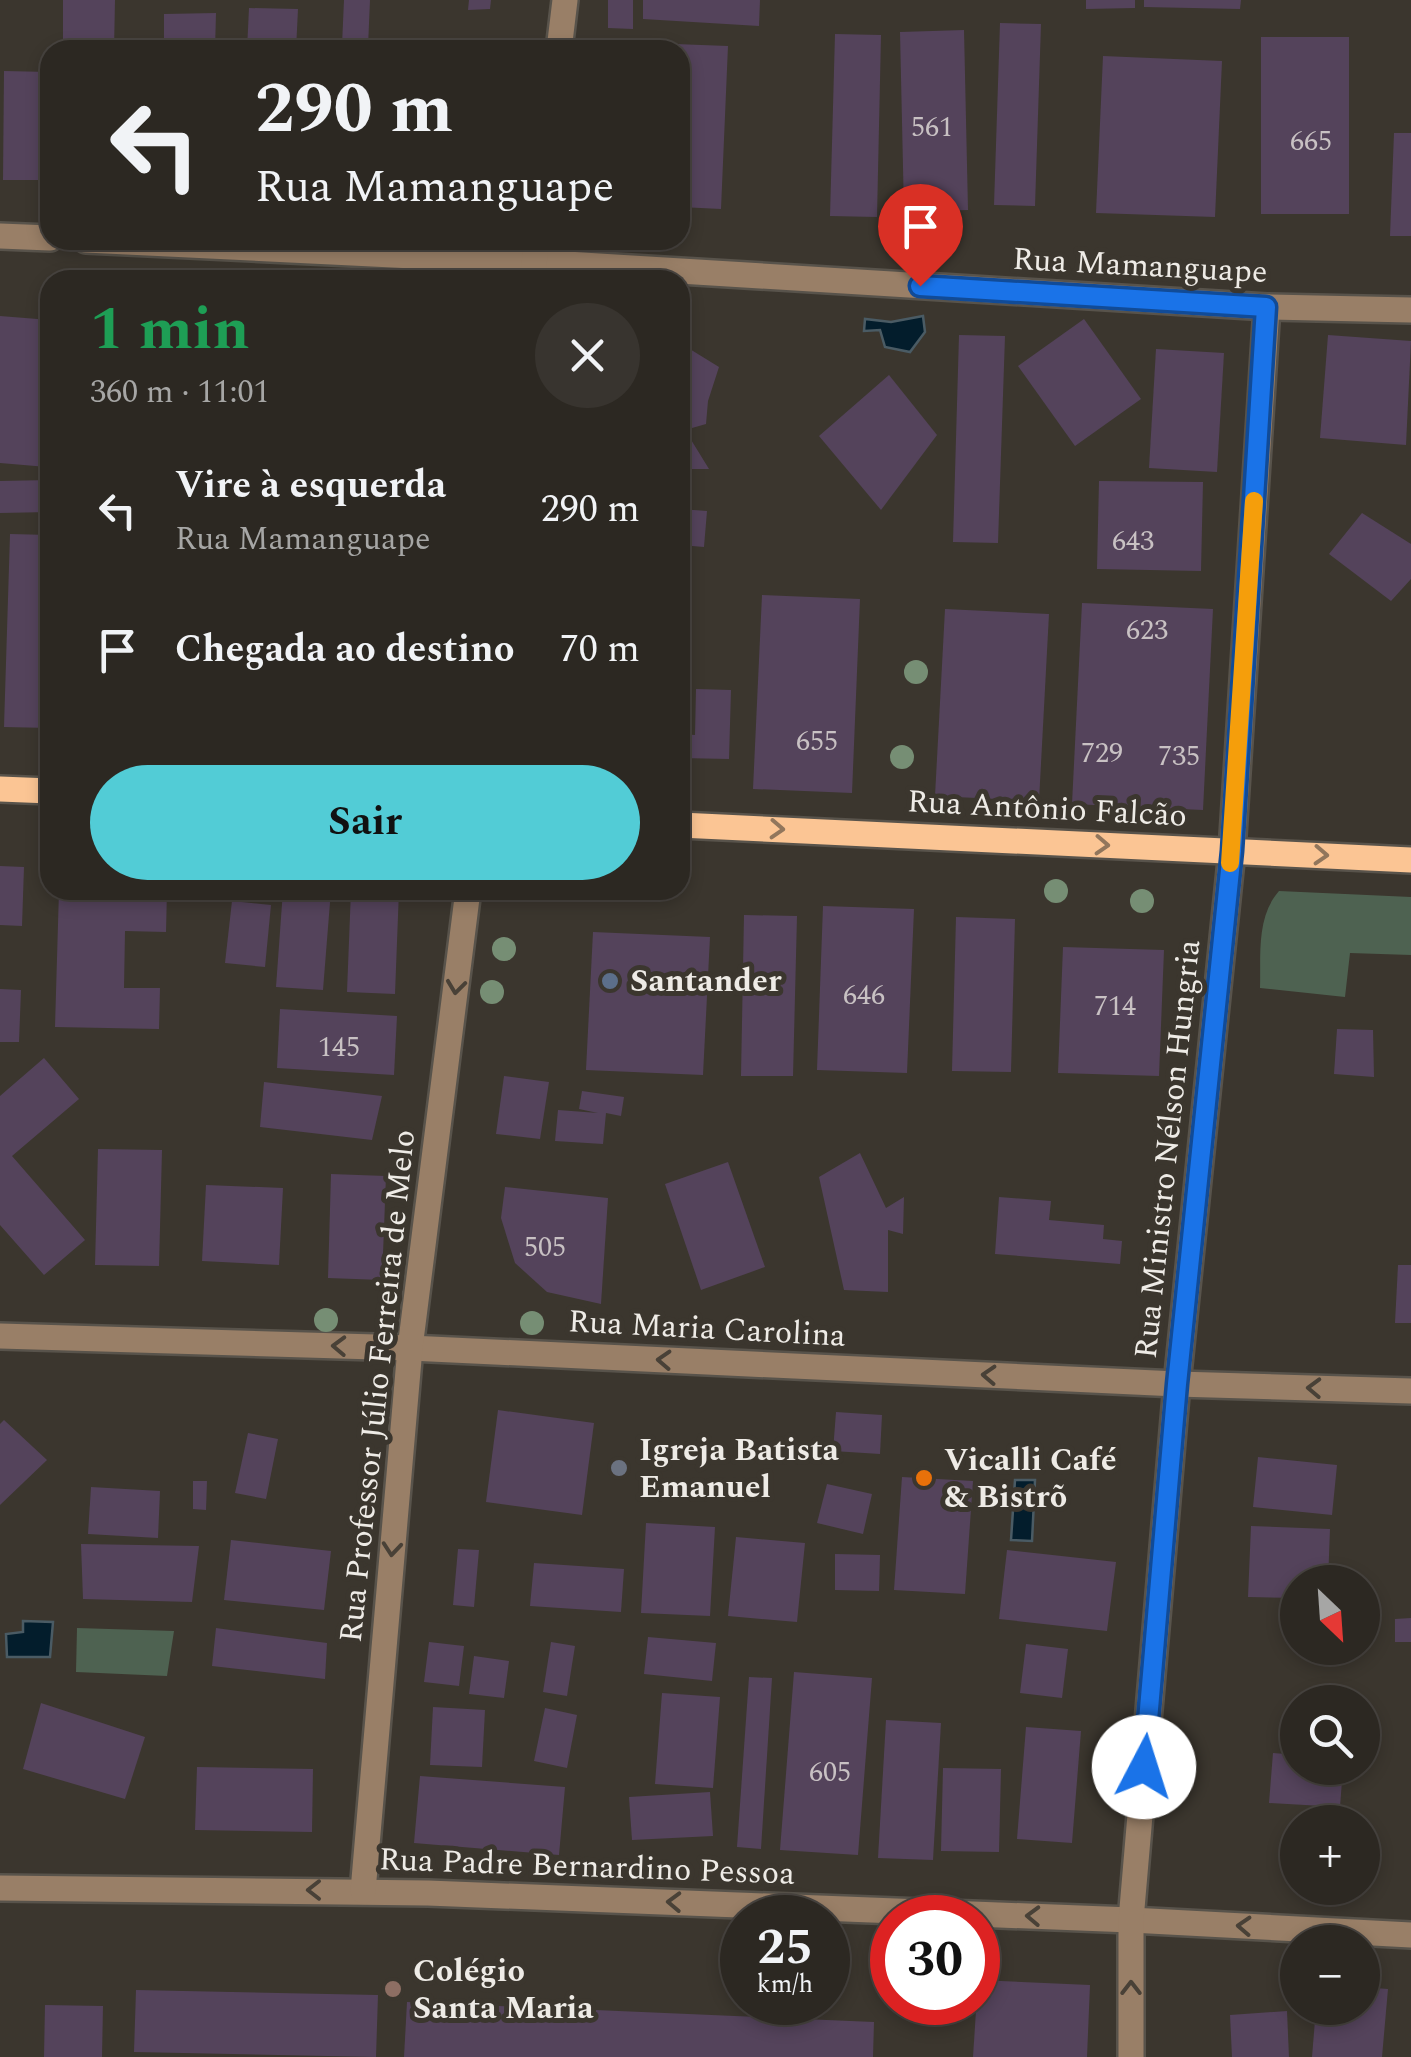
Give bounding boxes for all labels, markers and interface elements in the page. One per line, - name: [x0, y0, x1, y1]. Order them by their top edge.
- text: 290 m: [255, 57, 453, 163]
- icon: left: [90, 80, 220, 210]
- house number: 561: [911, 106, 953, 149]
- house number: 665: [1290, 120, 1332, 163]
- text: Rua Mamanguape: [255, 153, 614, 222]
- pin: [878, 184, 963, 287]
- icon: arrive: [893, 199, 948, 254]
- street label: Rua Mamanguape: [1011, 235, 1269, 297]
- text: 1 min: [90, 284, 250, 376]
- button: close: [535, 303, 640, 408]
- text: 360 m · 11:01: [90, 368, 270, 417]
- text: Vire à esquerda: [175, 457, 446, 515]
- text: 290 m: [541, 481, 640, 539]
- icon: left: [90, 483, 145, 538]
- text: Rua Mamanguape: [175, 515, 430, 564]
- house number: 643: [1112, 520, 1154, 563]
- house number: 623: [1126, 609, 1168, 652]
- text: Chegada ao destino: [175, 621, 514, 679]
- text: 70 m: [560, 621, 640, 679]
- icon: arrive: [90, 623, 145, 678]
- house number: 655: [796, 720, 838, 763]
- house number: 729: [1081, 732, 1123, 775]
- house number: 735: [1158, 735, 1200, 778]
- button: Sair: [90, 765, 640, 880]
- street label: Rua Antônio Falcão: [906, 777, 1188, 841]
- one-way arrow: [770, 818, 786, 839]
- one-way arrow: [1095, 834, 1111, 855]
- one-way arrow: [1314, 844, 1330, 865]
- street label: Rua Ministro Nélson Hungria: [1122, 937, 1214, 1361]
- place label: Santander: [630, 957, 782, 1006]
- marker: Santander: [599, 970, 621, 992]
- house number: 646: [843, 974, 885, 1017]
- one-way arrow: [446, 979, 467, 995]
- house number: 714: [1094, 985, 1136, 1028]
- house number: 145: [318, 1026, 360, 1069]
- street label: Rua Professor Júlio Ferreira de Melo: [327, 1127, 429, 1645]
- house number: 505: [524, 1226, 566, 1269]
- street label: Rua Maria Carolina: [567, 1297, 847, 1361]
- one-way arrow: [331, 1335, 347, 1356]
- one-way arrow: [656, 1349, 672, 1370]
- one-way arrow: [980, 1365, 996, 1386]
- one-way arrow: [1305, 1378, 1321, 1399]
- place label: Igreja Batista Emanuel: [639, 1426, 840, 1512]
- place label: Vicalli Café & Bistrõ: [944, 1436, 1117, 1522]
- marker: Igreja Batista Emanuel: [608, 1457, 630, 1479]
- marker: Vicalli Café & Bistrõ: [913, 1467, 935, 1489]
- one-way arrow: [381, 1542, 403, 1558]
- north arrow: [1280, 1565, 1380, 1665]
- map controls: [1280, 1565, 1380, 2025]
- button: search: [1280, 1685, 1380, 1785]
- position arrow: [1092, 1715, 1196, 1819]
- house number: 605: [809, 1751, 851, 1794]
- button: +: [1280, 1805, 1380, 1905]
- street label: Rua Padre Bernardino Pessoa: [378, 1835, 796, 1899]
- one-way arrow: [305, 1880, 321, 1901]
- one-way arrow: [665, 1892, 681, 1913]
- speed limit sign: 30: [870, 1895, 1000, 2025]
- one-way arrow: [1025, 1906, 1041, 1927]
- text: 25: [757, 1910, 813, 1986]
- one-way arrow: [1235, 1916, 1251, 1937]
- button: −: [1280, 1925, 1380, 2025]
- place label: Colégio Santa Maria: [413, 1947, 594, 2033]
- text: km/h: [757, 1966, 813, 2004]
- marker: Colégio Santa Maria: [382, 1978, 404, 2000]
- one-way arrow: [1120, 1980, 1142, 1996]

